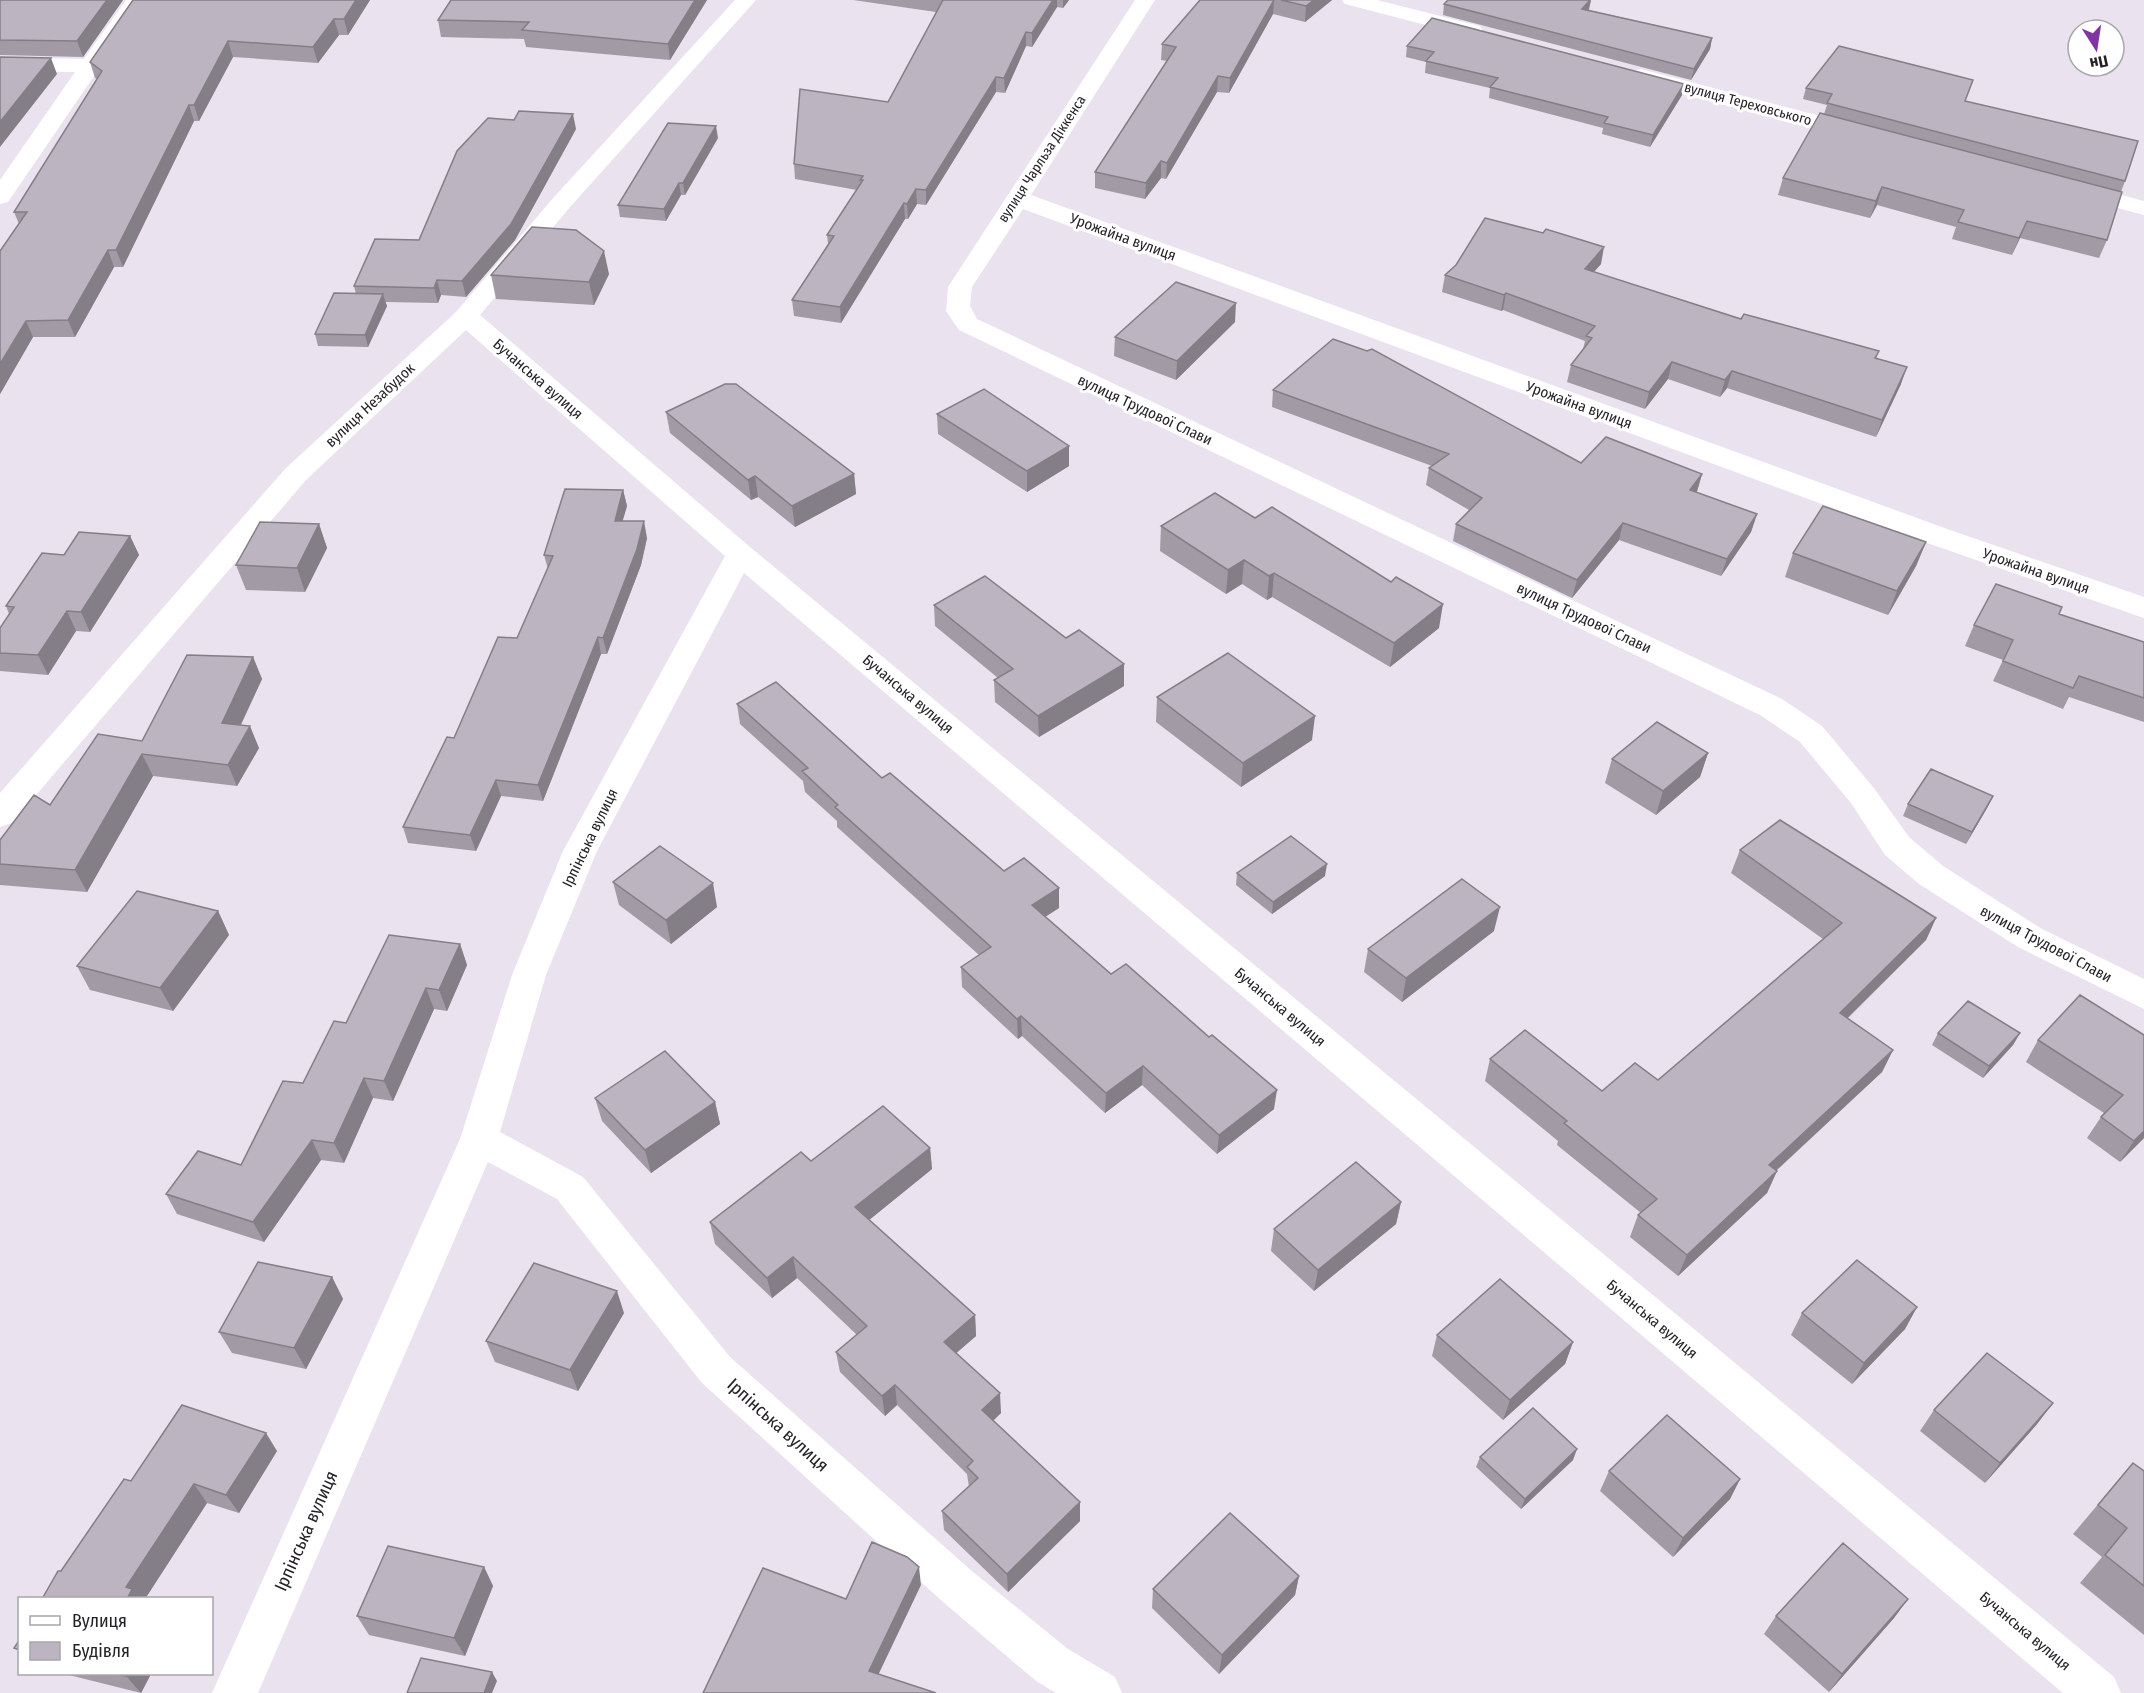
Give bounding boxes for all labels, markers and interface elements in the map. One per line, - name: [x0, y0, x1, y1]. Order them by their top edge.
- north arrow: [2066, 18, 2126, 78]
- text: Пн: [2088, 51, 2110, 73]
- street label: вулиця Тереховського: [1682, 79, 1814, 129]
- street label: вулиця Чарльза Діккенса: [995, 92, 1090, 226]
- street label: Урожайна вулиця: [1066, 209, 1179, 265]
- street label: Бучанська вулиця: [489, 335, 587, 423]
- street label: вулиця Незабудок: [322, 359, 418, 451]
- street label: вулиця Трудової Слави: [1075, 371, 1215, 449]
- street label: Урожайна вулиця: [1522, 377, 1635, 433]
- street label: Урожайна вулиця: [1979, 544, 2092, 598]
- street label: вулиця Трудової Слави: [1514, 579, 1654, 657]
- street label: Бучанська вулиця: [859, 651, 957, 737]
- street label: Ірпінська вулиця: [558, 786, 622, 890]
- street label: вулиця Трудової Слави: [1977, 902, 2115, 986]
- street label: Бучанська вулиця: [1231, 964, 1329, 1050]
- street label: Бучанська вулиця: [1603, 1276, 1701, 1362]
- street label: Ірпінська вулиця: [723, 1374, 833, 1476]
- street label: Ірпінська вулиця: [270, 1467, 342, 1595]
- street label: Бучанська вулиця: [1976, 1588, 2074, 1674]
- legend: [18, 1597, 213, 1675]
- text: Вулиця: [72, 1610, 127, 1632]
- text: Будівля: [72, 1640, 130, 1662]

